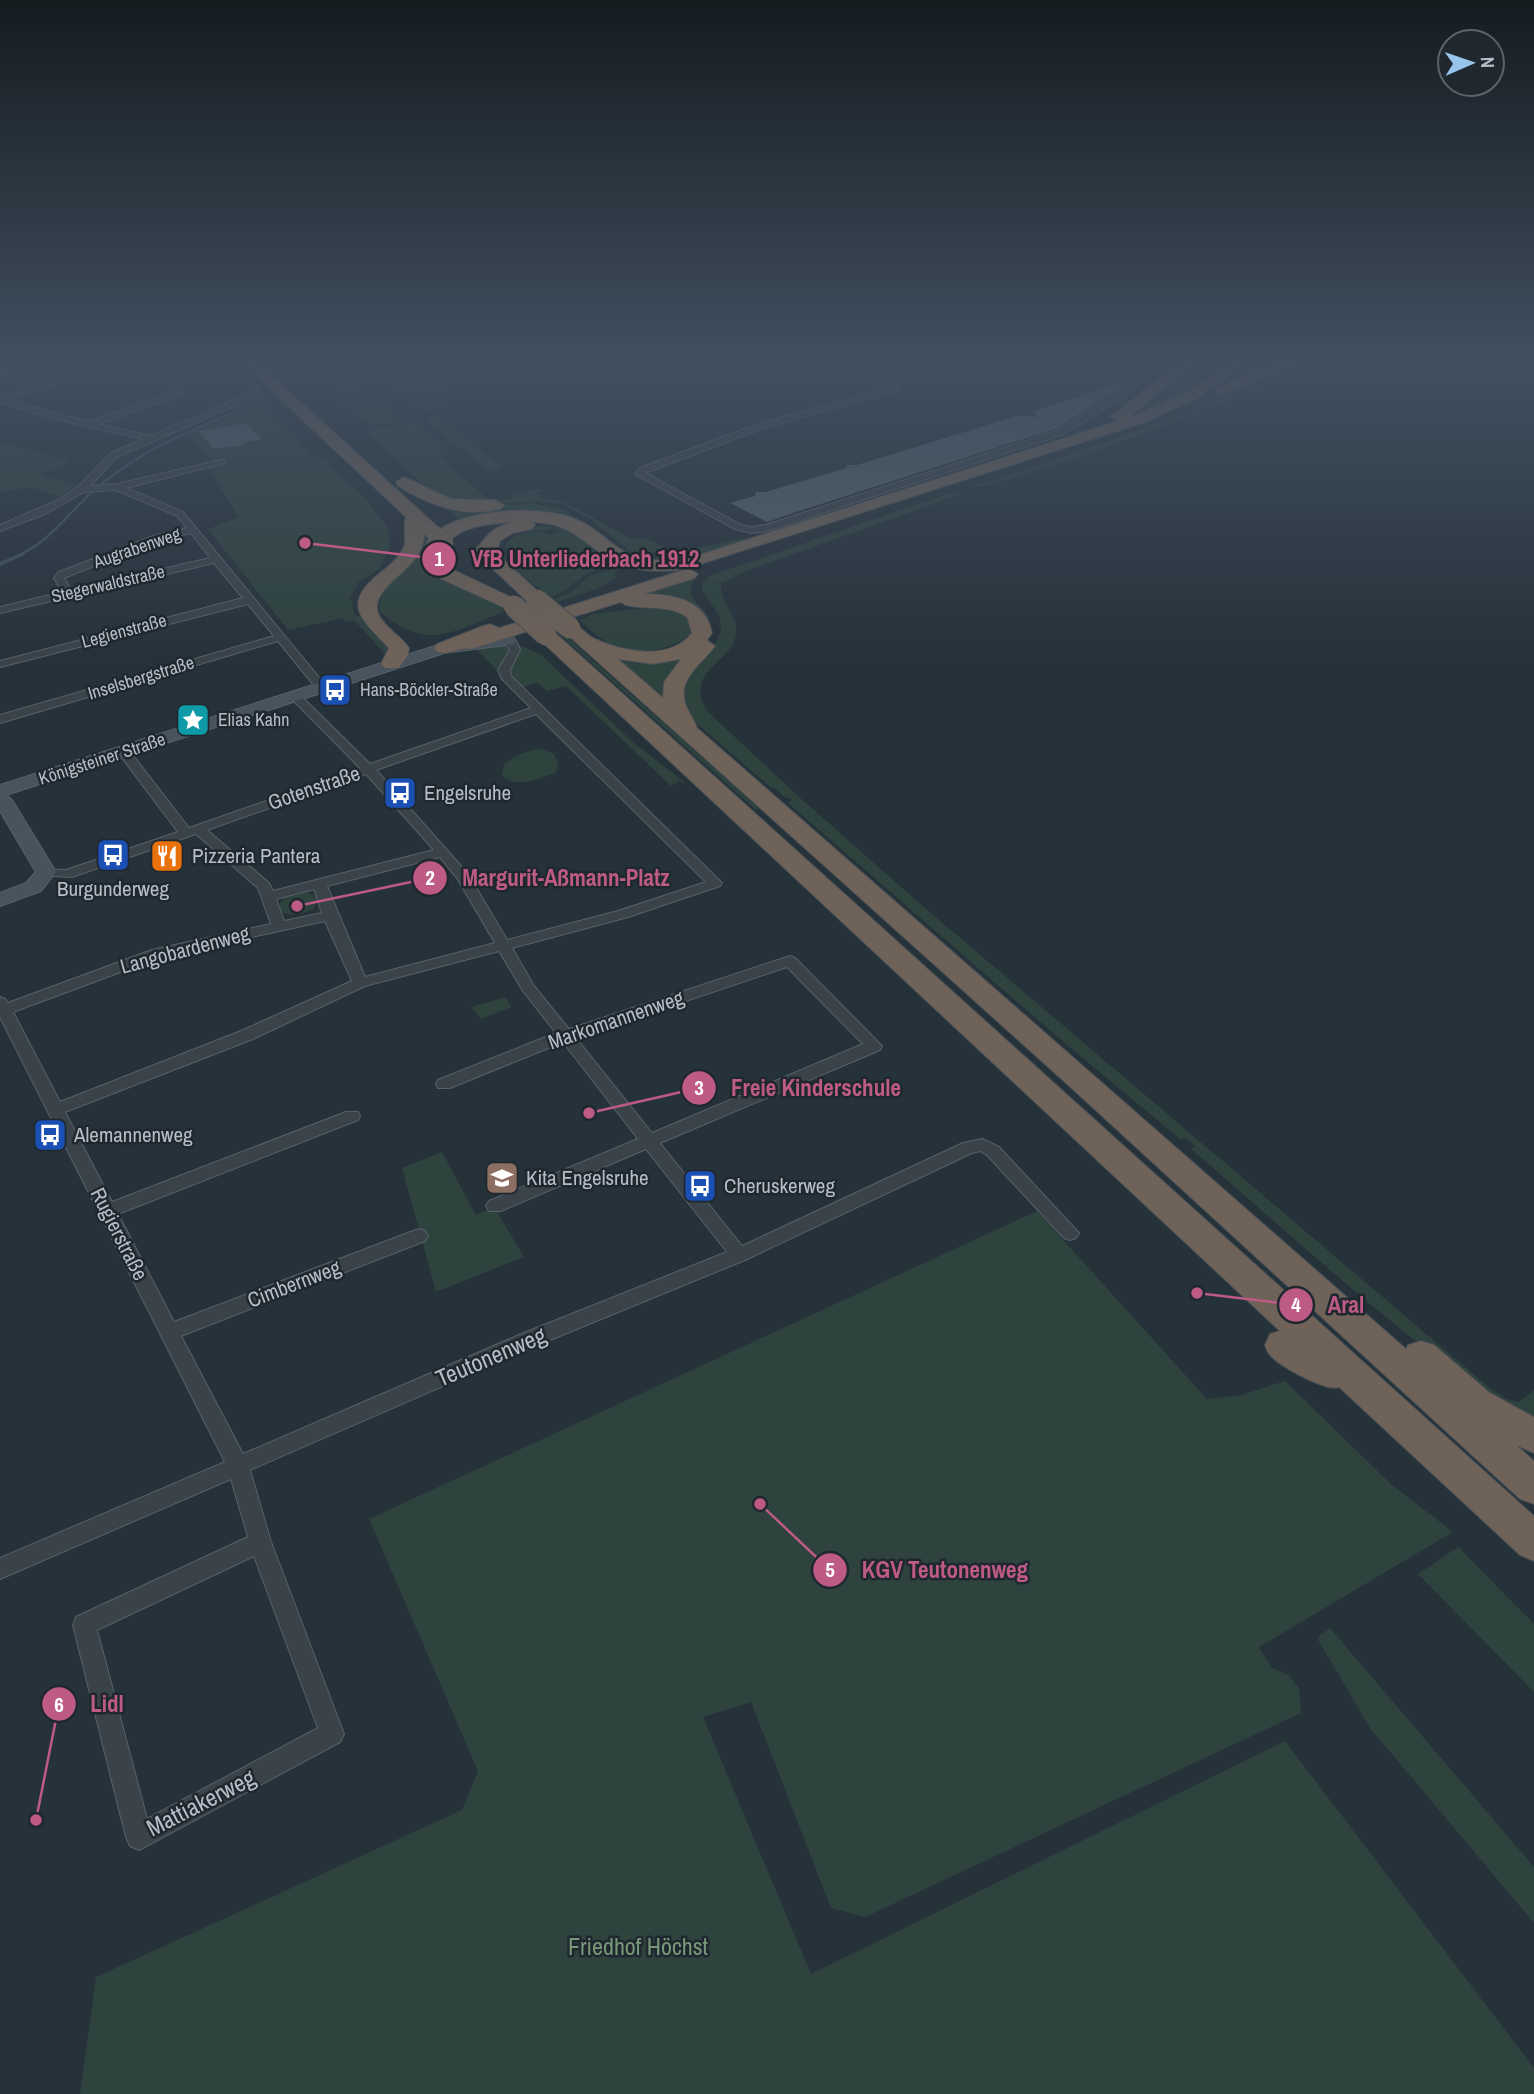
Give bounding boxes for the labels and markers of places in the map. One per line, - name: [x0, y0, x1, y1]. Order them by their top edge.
- callout: VfB Unterliederbach 1912: [422, 537, 713, 581]
- bus stop icon: Hans-Böckler-Straße: [316, 671, 354, 709]
- place label: Hans-Böckler-Straße: [360, 677, 498, 702]
- place icon: Elias Kahn: [174, 701, 212, 739]
- place label: Elias Kahn: [218, 707, 289, 732]
- bus stop icon: Engelsruhe: [381, 774, 419, 812]
- place label: Engelsruhe: [424, 778, 511, 807]
- bus stop icon: Burgunderweg: [94, 836, 132, 874]
- restaurant icon: Pizzeria Pantera: [148, 837, 186, 875]
- place label: Pizzeria Pantera: [192, 841, 321, 870]
- callout: Margurit-Aßmann-Platz: [413, 856, 683, 900]
- place label: Burgunderweg: [57, 874, 169, 903]
- callout: Freie Kinderschule: [682, 1066, 914, 1110]
- bus stop icon: Alemannenweg: [31, 1116, 69, 1154]
- place label: Alemannenweg: [73, 1120, 193, 1149]
- school or university icon: Kita Engelsruhe: [483, 1159, 521, 1197]
- place label: Kita Engelsruhe: [526, 1163, 649, 1192]
- bus stop icon: Cheruskerweg: [681, 1167, 719, 1205]
- place label: Cheruskerweg: [724, 1171, 835, 1200]
- callout: Aral: [1279, 1283, 1378, 1327]
- callout: KGV Teutonenweg: [813, 1548, 1042, 1592]
- callout: Lidl: [42, 1682, 138, 1726]

